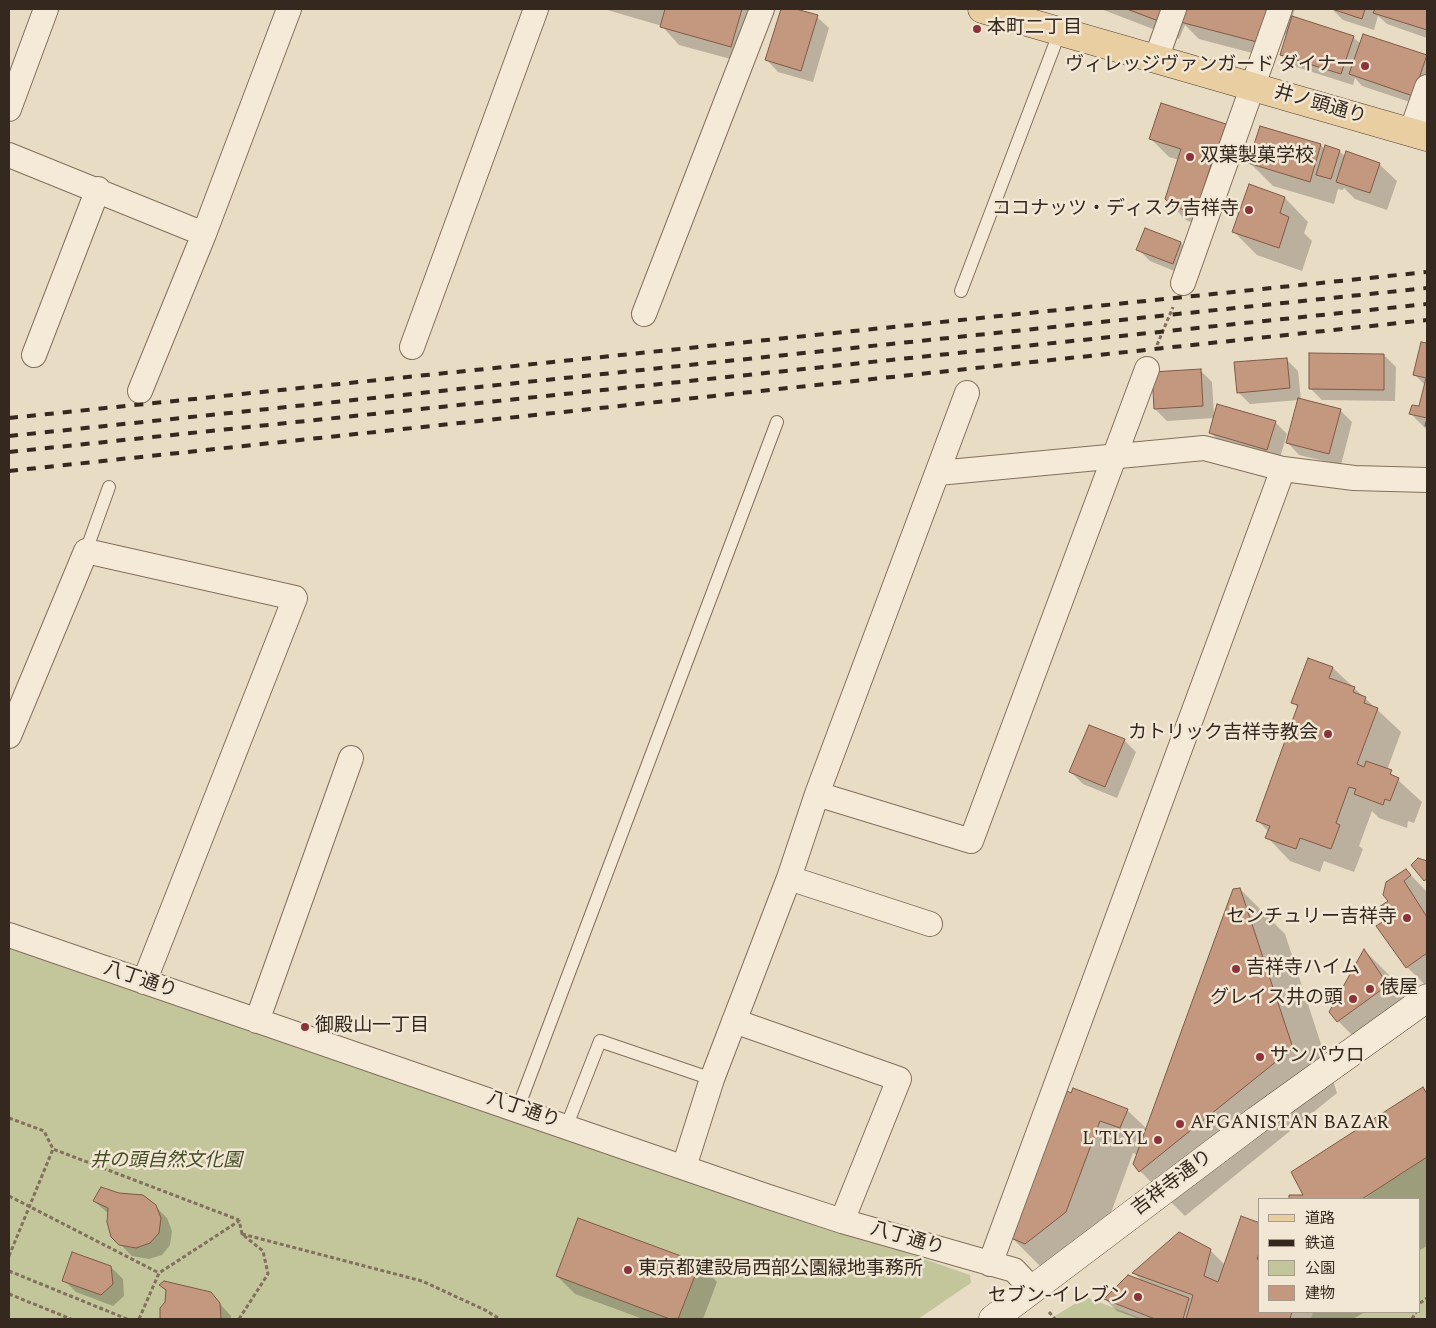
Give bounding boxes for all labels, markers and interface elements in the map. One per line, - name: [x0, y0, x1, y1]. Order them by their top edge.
- place label: 本町二丁目: [987, 18, 1082, 40]
- marker: 本町二丁目: [971, 23, 983, 35]
- place label: ヴィレッジヴァンガード ダイナー: [1065, 55, 1355, 77]
- marker: ヴィレッジヴァンガード ダイナー: [1359, 60, 1371, 72]
- street label: 井ノ頭通り: [1271, 82, 1369, 130]
- place label: 双葉製菓学校: [1200, 146, 1314, 168]
- marker: 双葉製菓学校: [1184, 151, 1196, 163]
- place label: ココナッツ・ディスク吉祥寺: [992, 199, 1239, 221]
- marker: ココナッツ・ディスク吉祥寺: [1243, 204, 1255, 216]
- place label: カトリック吉祥寺教会: [1128, 723, 1318, 745]
- marker: カトリック吉祥寺教会: [1322, 728, 1334, 740]
- place label: センチュリー吉祥寺: [1226, 907, 1397, 929]
- marker: センチュリー吉祥寺: [1401, 912, 1413, 924]
- street label: 八丁通り: [100, 958, 180, 1004]
- place label: 吉祥寺ハイム: [1246, 958, 1360, 980]
- marker: 吉祥寺ハイム: [1230, 963, 1242, 975]
- place label: 俵屋: [1380, 978, 1418, 1000]
- marker: 俵屋: [1364, 983, 1376, 995]
- place label: グレイス井の頭: [1210, 988, 1343, 1010]
- marker: グレイス井の頭: [1347, 993, 1359, 1005]
- place label: 御殿山一丁目: [315, 1016, 429, 1038]
- marker: 御殿山一丁目: [299, 1021, 311, 1033]
- place label: サンパウロ: [1270, 1046, 1365, 1068]
- marker: サンパウロ: [1254, 1051, 1266, 1063]
- street label: 八丁通り: [483, 1088, 563, 1134]
- place label: AFGANISTAN BAZAR: [1190, 1113, 1389, 1135]
- marker: AFGANISTAN BAZAR: [1174, 1118, 1186, 1130]
- place label: L'TLYL: [1082, 1129, 1148, 1151]
- marker: L'TLYL: [1152, 1134, 1164, 1146]
- street label: 吉祥寺通り: [1128, 1146, 1218, 1222]
- park label: 井の頭自然文化園: [90, 1151, 242, 1173]
- legend: [1258, 1198, 1421, 1313]
- text: 道路: [1305, 1207, 1335, 1230]
- street label: 八丁通り: [867, 1219, 947, 1261]
- text: 鉄道: [1305, 1232, 1335, 1255]
- text: 公園: [1305, 1257, 1335, 1280]
- place label: 東京都建設局西部公園緑地事務所: [638, 1259, 923, 1281]
- marker: 東京都建設局西部公園緑地事務所: [622, 1264, 634, 1276]
- text: 建物: [1305, 1282, 1335, 1305]
- place label: セブン-イレブン: [988, 1286, 1128, 1308]
- marker: セブン-イレブン: [1132, 1291, 1144, 1303]

